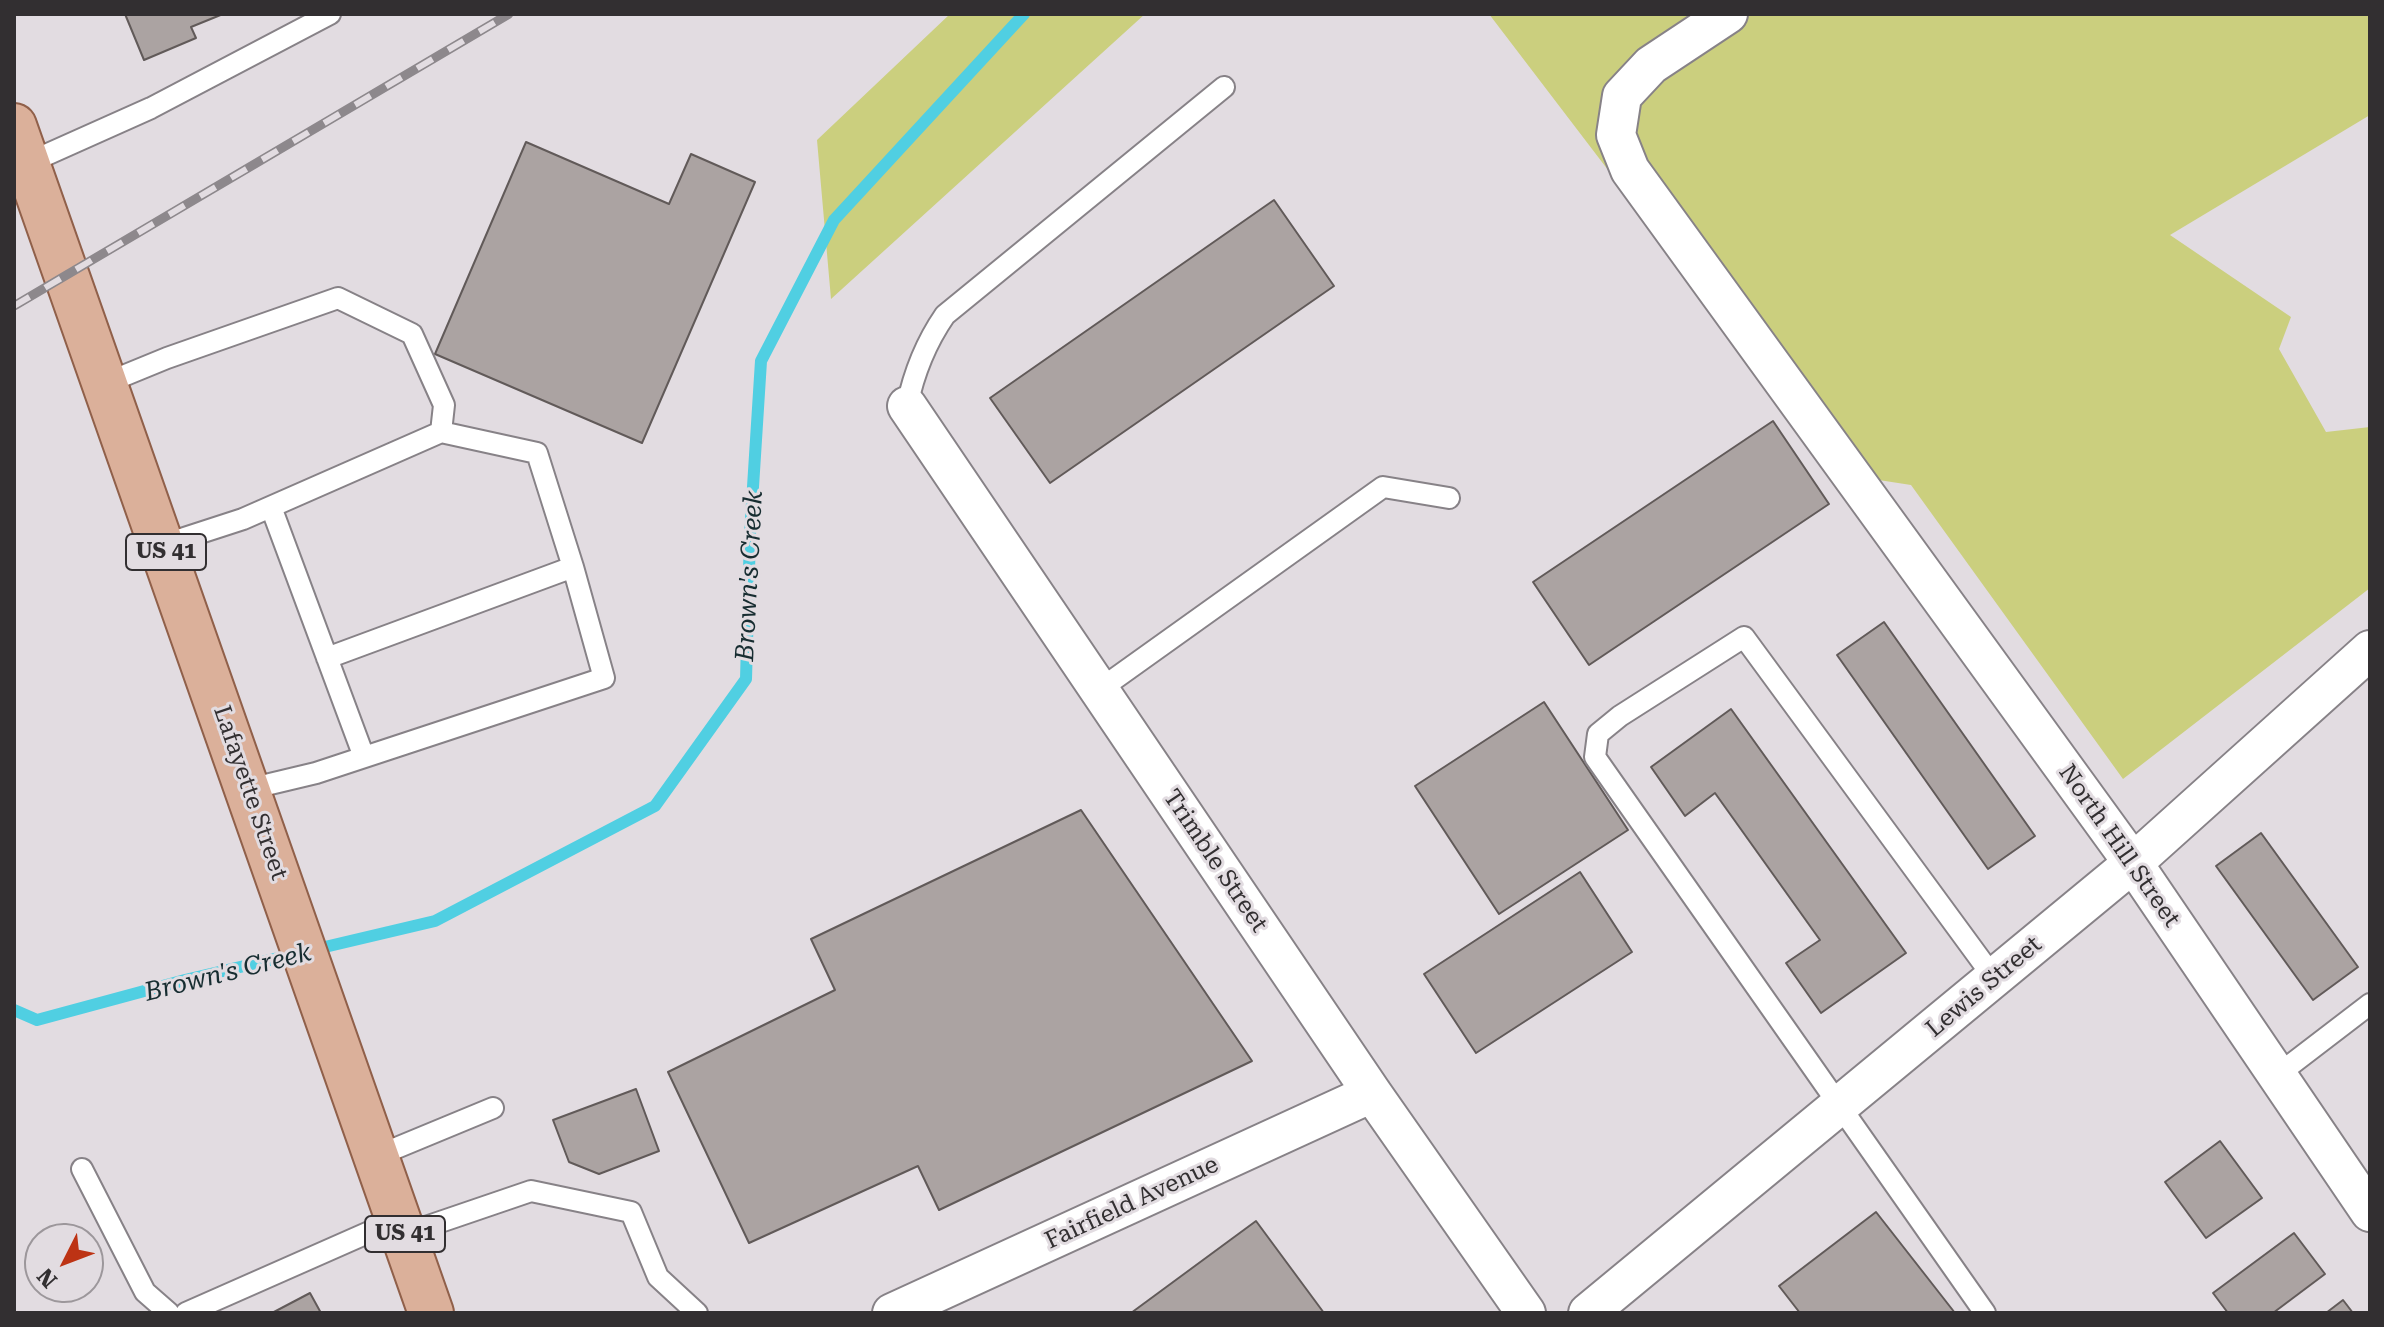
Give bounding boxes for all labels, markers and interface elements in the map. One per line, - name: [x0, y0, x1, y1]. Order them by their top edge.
- water label: Brown's Creek: [730, 490, 770, 662]
- road number: US 41: [126, 534, 206, 570]
- street label: Lafayette Street: [207, 702, 293, 884]
- street label: North Hill Street: [2052, 759, 2186, 933]
- street label: Trimble Street: [1157, 784, 1273, 938]
- street label: Lewis Street: [1920, 930, 2048, 1044]
- water label: Brown's Creek: [141, 937, 315, 1009]
- street label: Fairfield Avenue: [1041, 1150, 1223, 1256]
- road number: US 41: [365, 1216, 445, 1252]
- north arrow: [24, 1223, 104, 1303]
- text: N: [32, 1263, 62, 1293]

